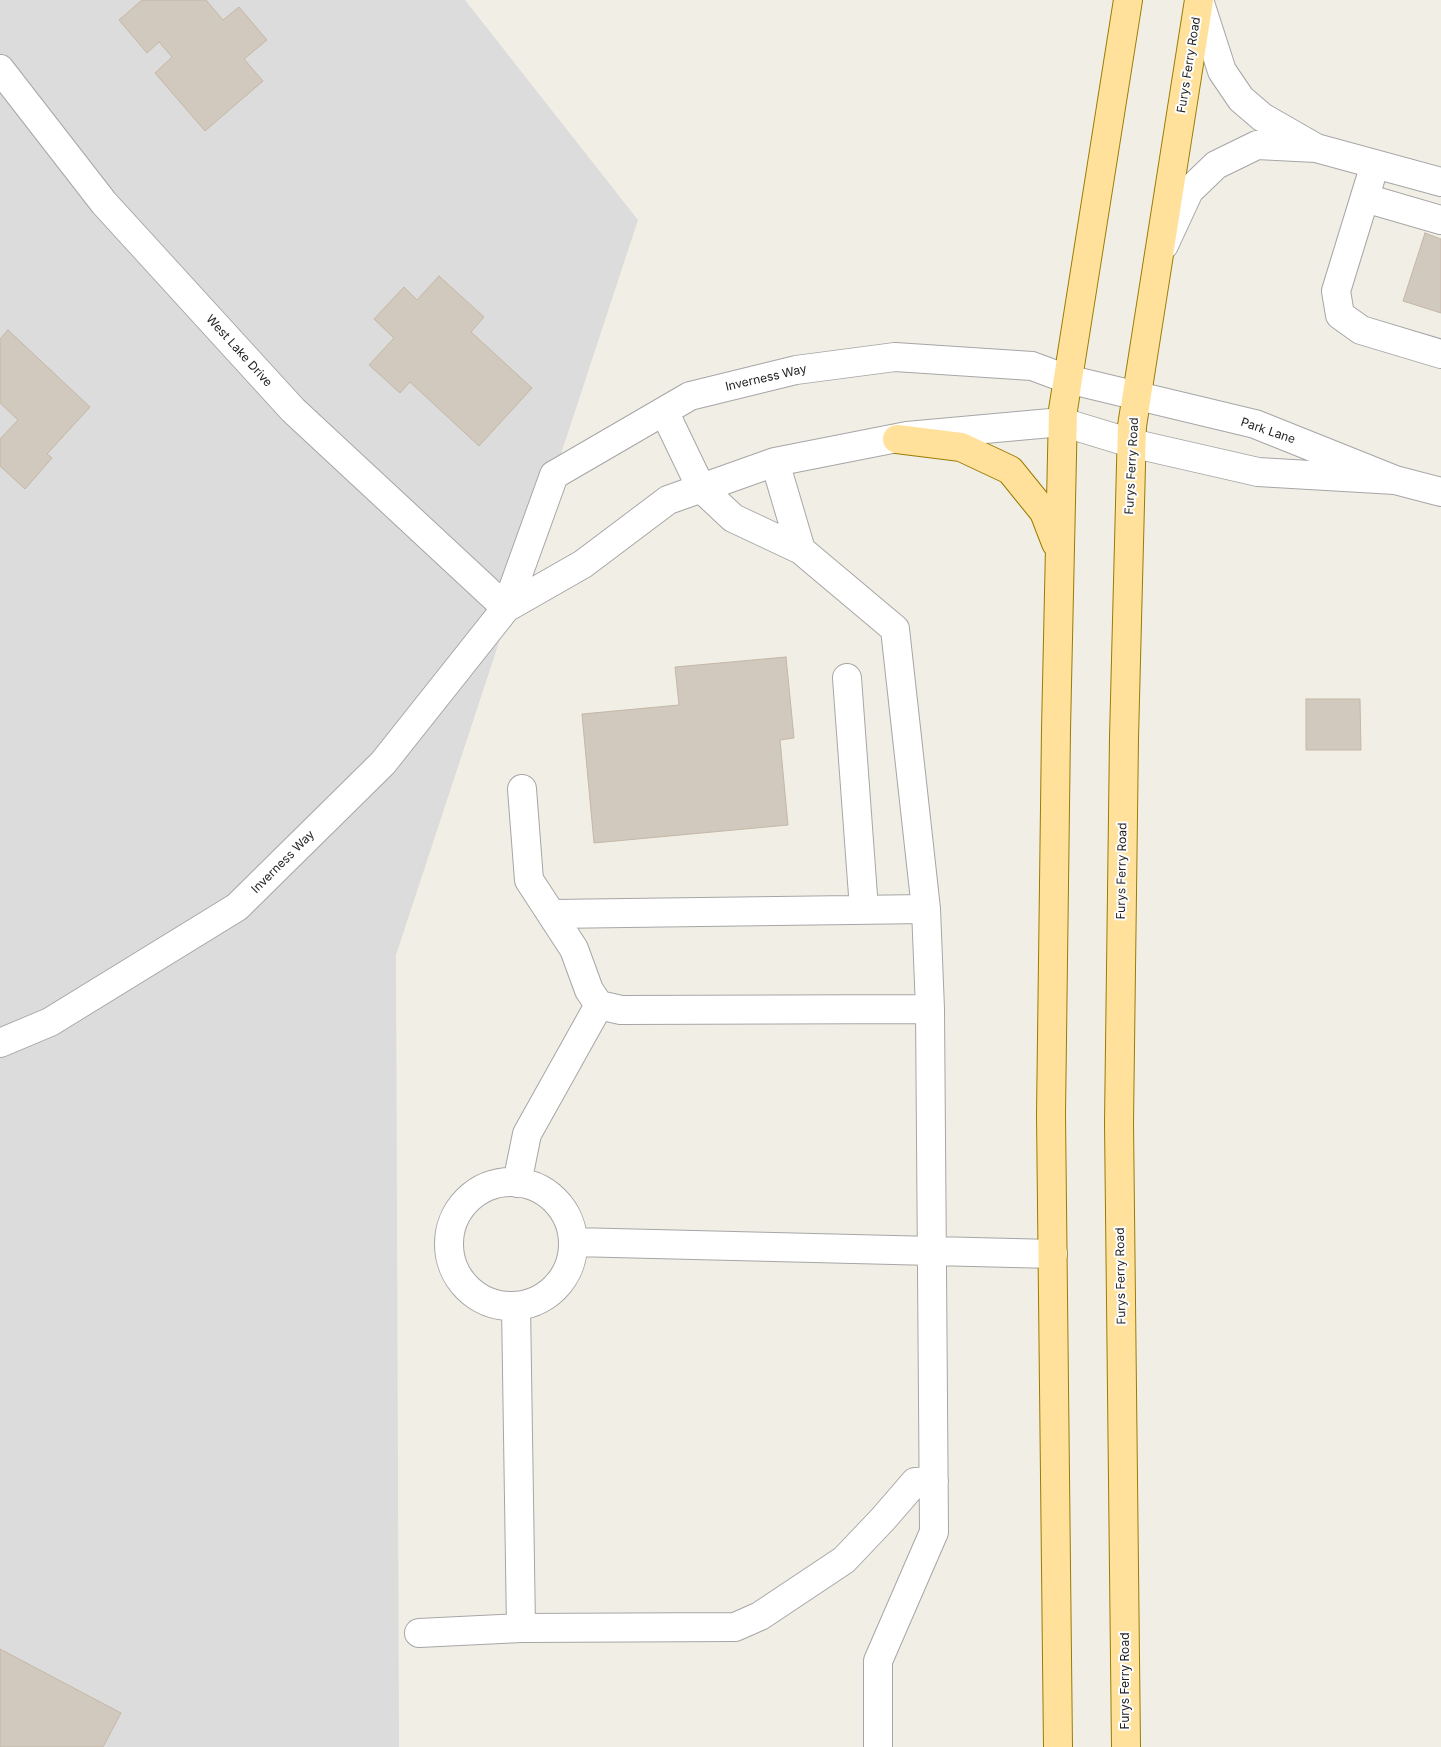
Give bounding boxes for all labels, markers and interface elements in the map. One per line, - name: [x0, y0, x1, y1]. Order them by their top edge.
- street label: Furys Ferry Road: [1174, 16, 1204, 114]
- street label: West Lake Drive: [203, 312, 275, 390]
- street label: Inverness Way: [724, 362, 808, 394]
- street label: Park Lane: [1239, 415, 1297, 447]
- street label: Furys Ferry Road: [1122, 417, 1142, 515]
- street label: Furys Ferry Road: [1114, 822, 1130, 920]
- street label: Inverness Way: [249, 828, 317, 896]
- street label: Furys Ferry Road: [1113, 1227, 1129, 1325]
- street label: Furys Ferry Road: [1118, 1632, 1132, 1730]

